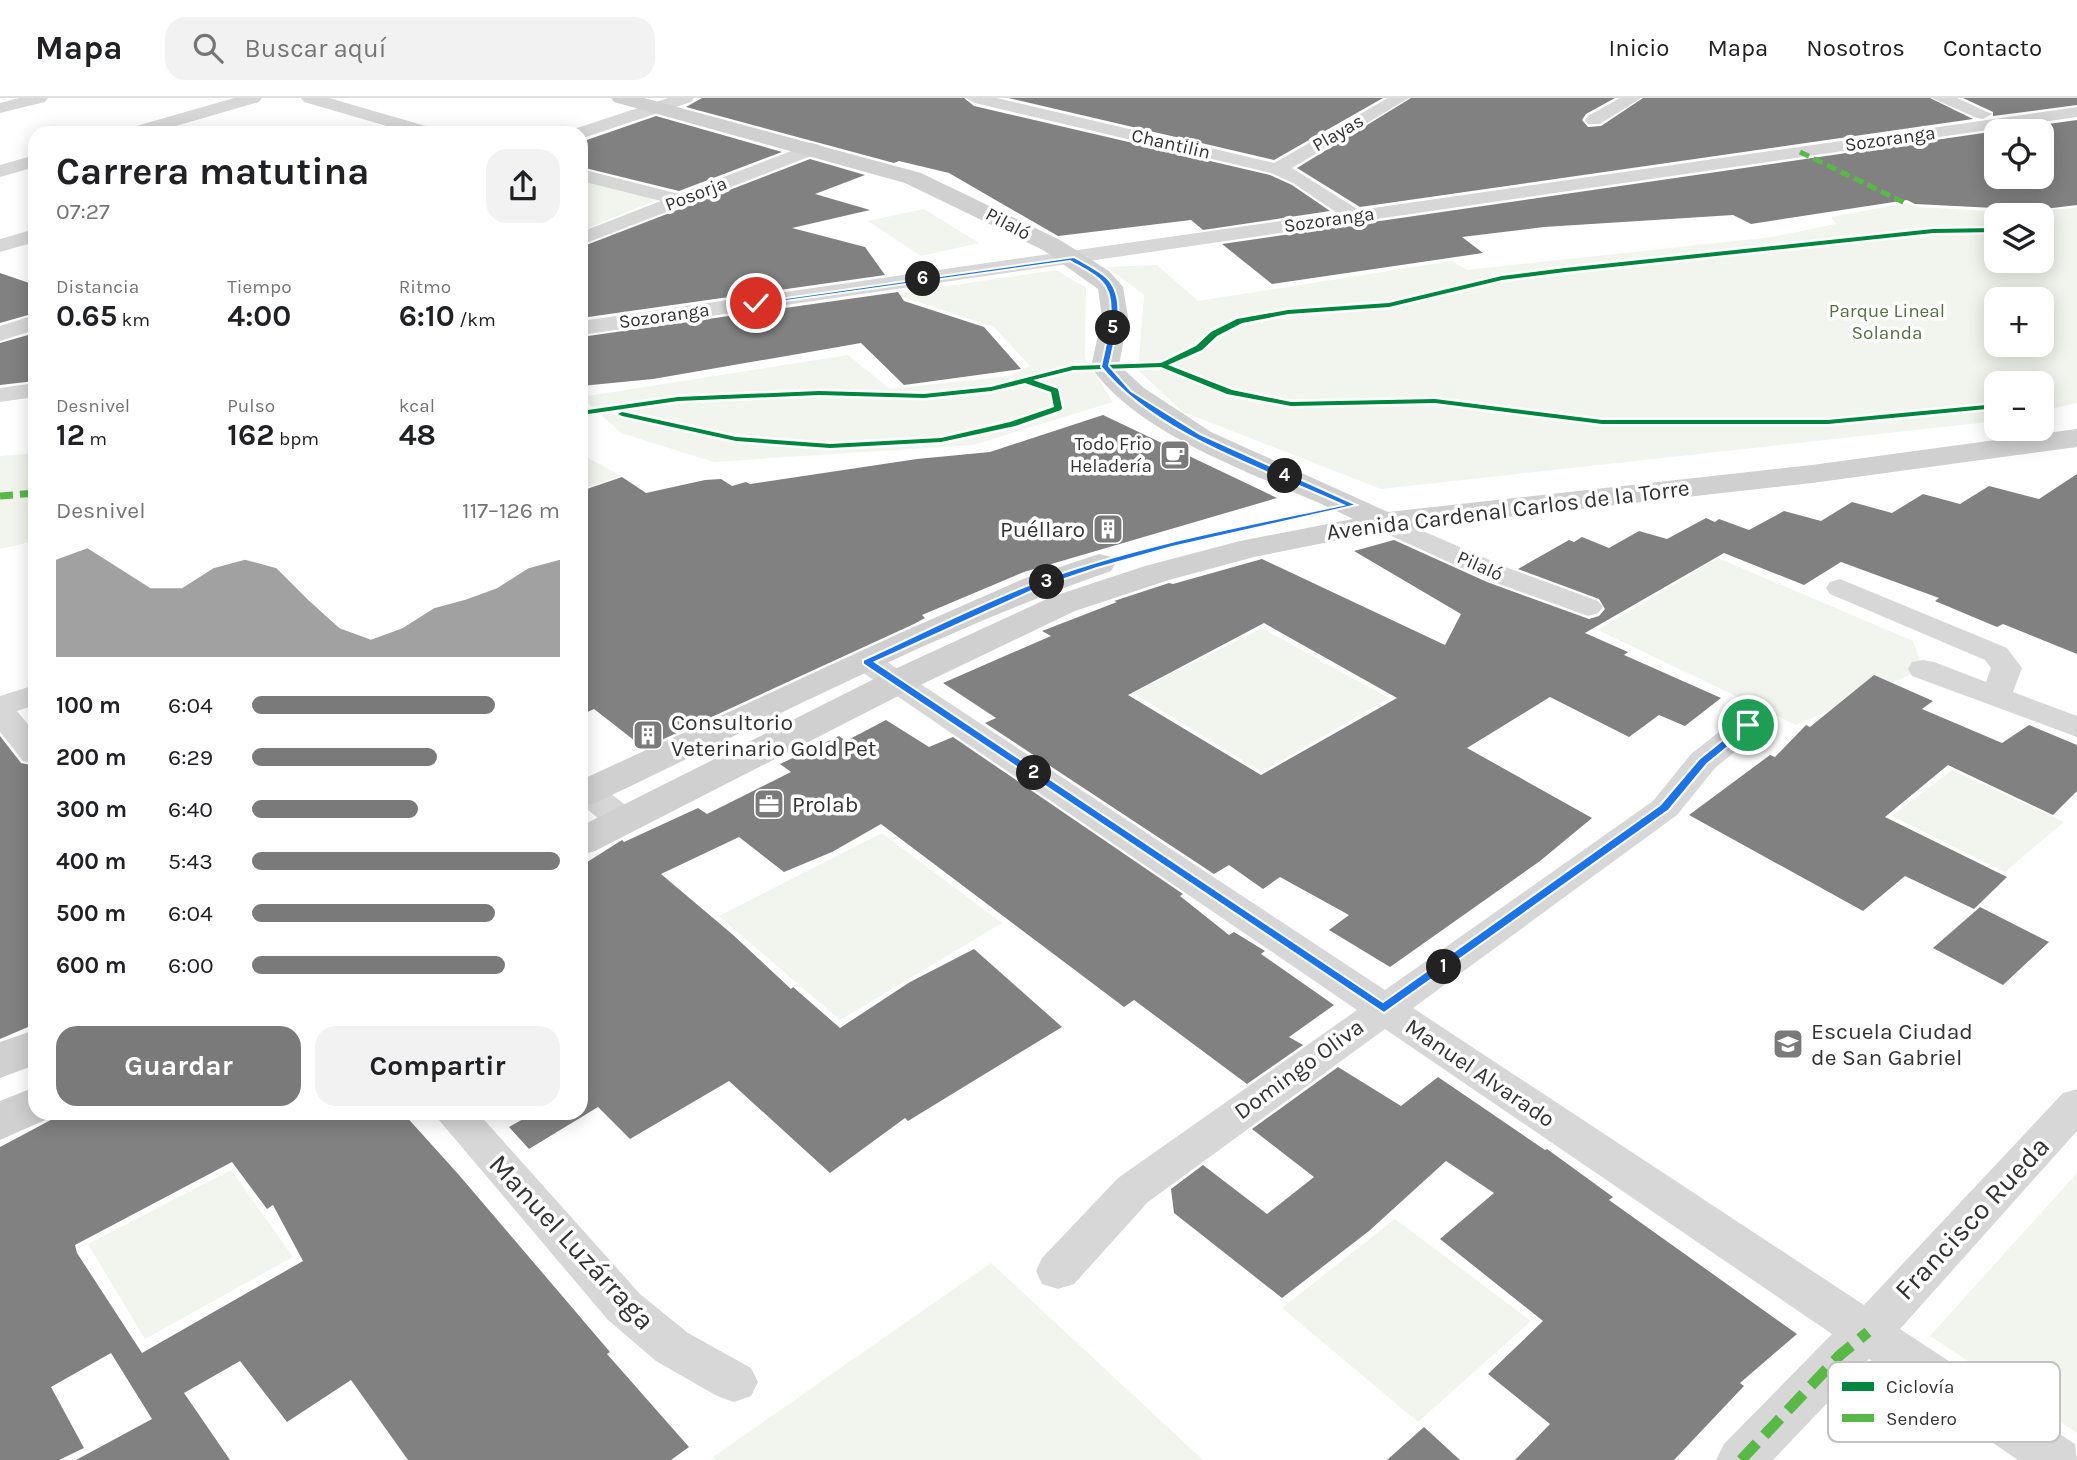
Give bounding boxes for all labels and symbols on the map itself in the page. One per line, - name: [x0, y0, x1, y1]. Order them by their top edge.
- street label: Playas: [1308, 110, 1368, 156]
- street label: Sozoranga: [1843, 122, 1937, 156]
- street label: Chantilin: [1129, 124, 1213, 164]
- street label: Posorja: [662, 172, 730, 216]
- street label: Pilaló: [982, 203, 1034, 245]
- street label: Sozoranga: [1282, 203, 1376, 237]
- pin: 6: [906, 262, 940, 296]
- pin: [726, 273, 786, 333]
- street label: Sozoranga: [617, 299, 711, 333]
- park label: Parque Lineal Solanda: [1829, 300, 1945, 344]
- pin: 5: [1096, 310, 1130, 345]
- place label: Todo Frio Heladería: [1070, 433, 1152, 477]
- cafe icon: Todo Frio Heladería: [1158, 438, 1192, 472]
- pin: 4: [1268, 458, 1302, 494]
- street label: Avenida Cardenal Carlos de la Torre: [1325, 474, 1691, 546]
- building icon: Puéllaro: [1091, 512, 1125, 546]
- place label: Puéllaro: [1000, 516, 1085, 543]
- street label: Pilaló: [1454, 546, 1506, 586]
- pin: 3: [1030, 564, 1064, 600]
- pin: [1718, 695, 1778, 755]
- place label: Consultorio Veterinario Gold Pet: [671, 709, 877, 762]
- building icon: Consultorio Veterinario Gold Pet: [631, 718, 665, 752]
- pin: 2: [1016, 756, 1052, 790]
- office icon: Prolab: [752, 787, 786, 821]
- place label: Prolab: [792, 791, 858, 818]
- pin: 1: [1426, 950, 1462, 984]
- street label: Domingo Oliva: [1229, 1013, 1369, 1125]
- street label: Manuel Alvarado: [1400, 1013, 1560, 1133]
- place label: Escuela Ciudad de San Gabriel: [1811, 1018, 1973, 1071]
- school or university icon: Escuela Ciudad de San Gabriel: [1771, 1027, 1805, 1061]
- street label: Francisco Rueda: [1888, 1129, 2056, 1307]
- street label: Manuel Luzárraga: [482, 1148, 662, 1336]
- legend: [1828, 1362, 2060, 1442]
- text: Ciclovía: [1886, 1376, 1955, 1398]
- text: Sendero: [1886, 1408, 1957, 1430]

